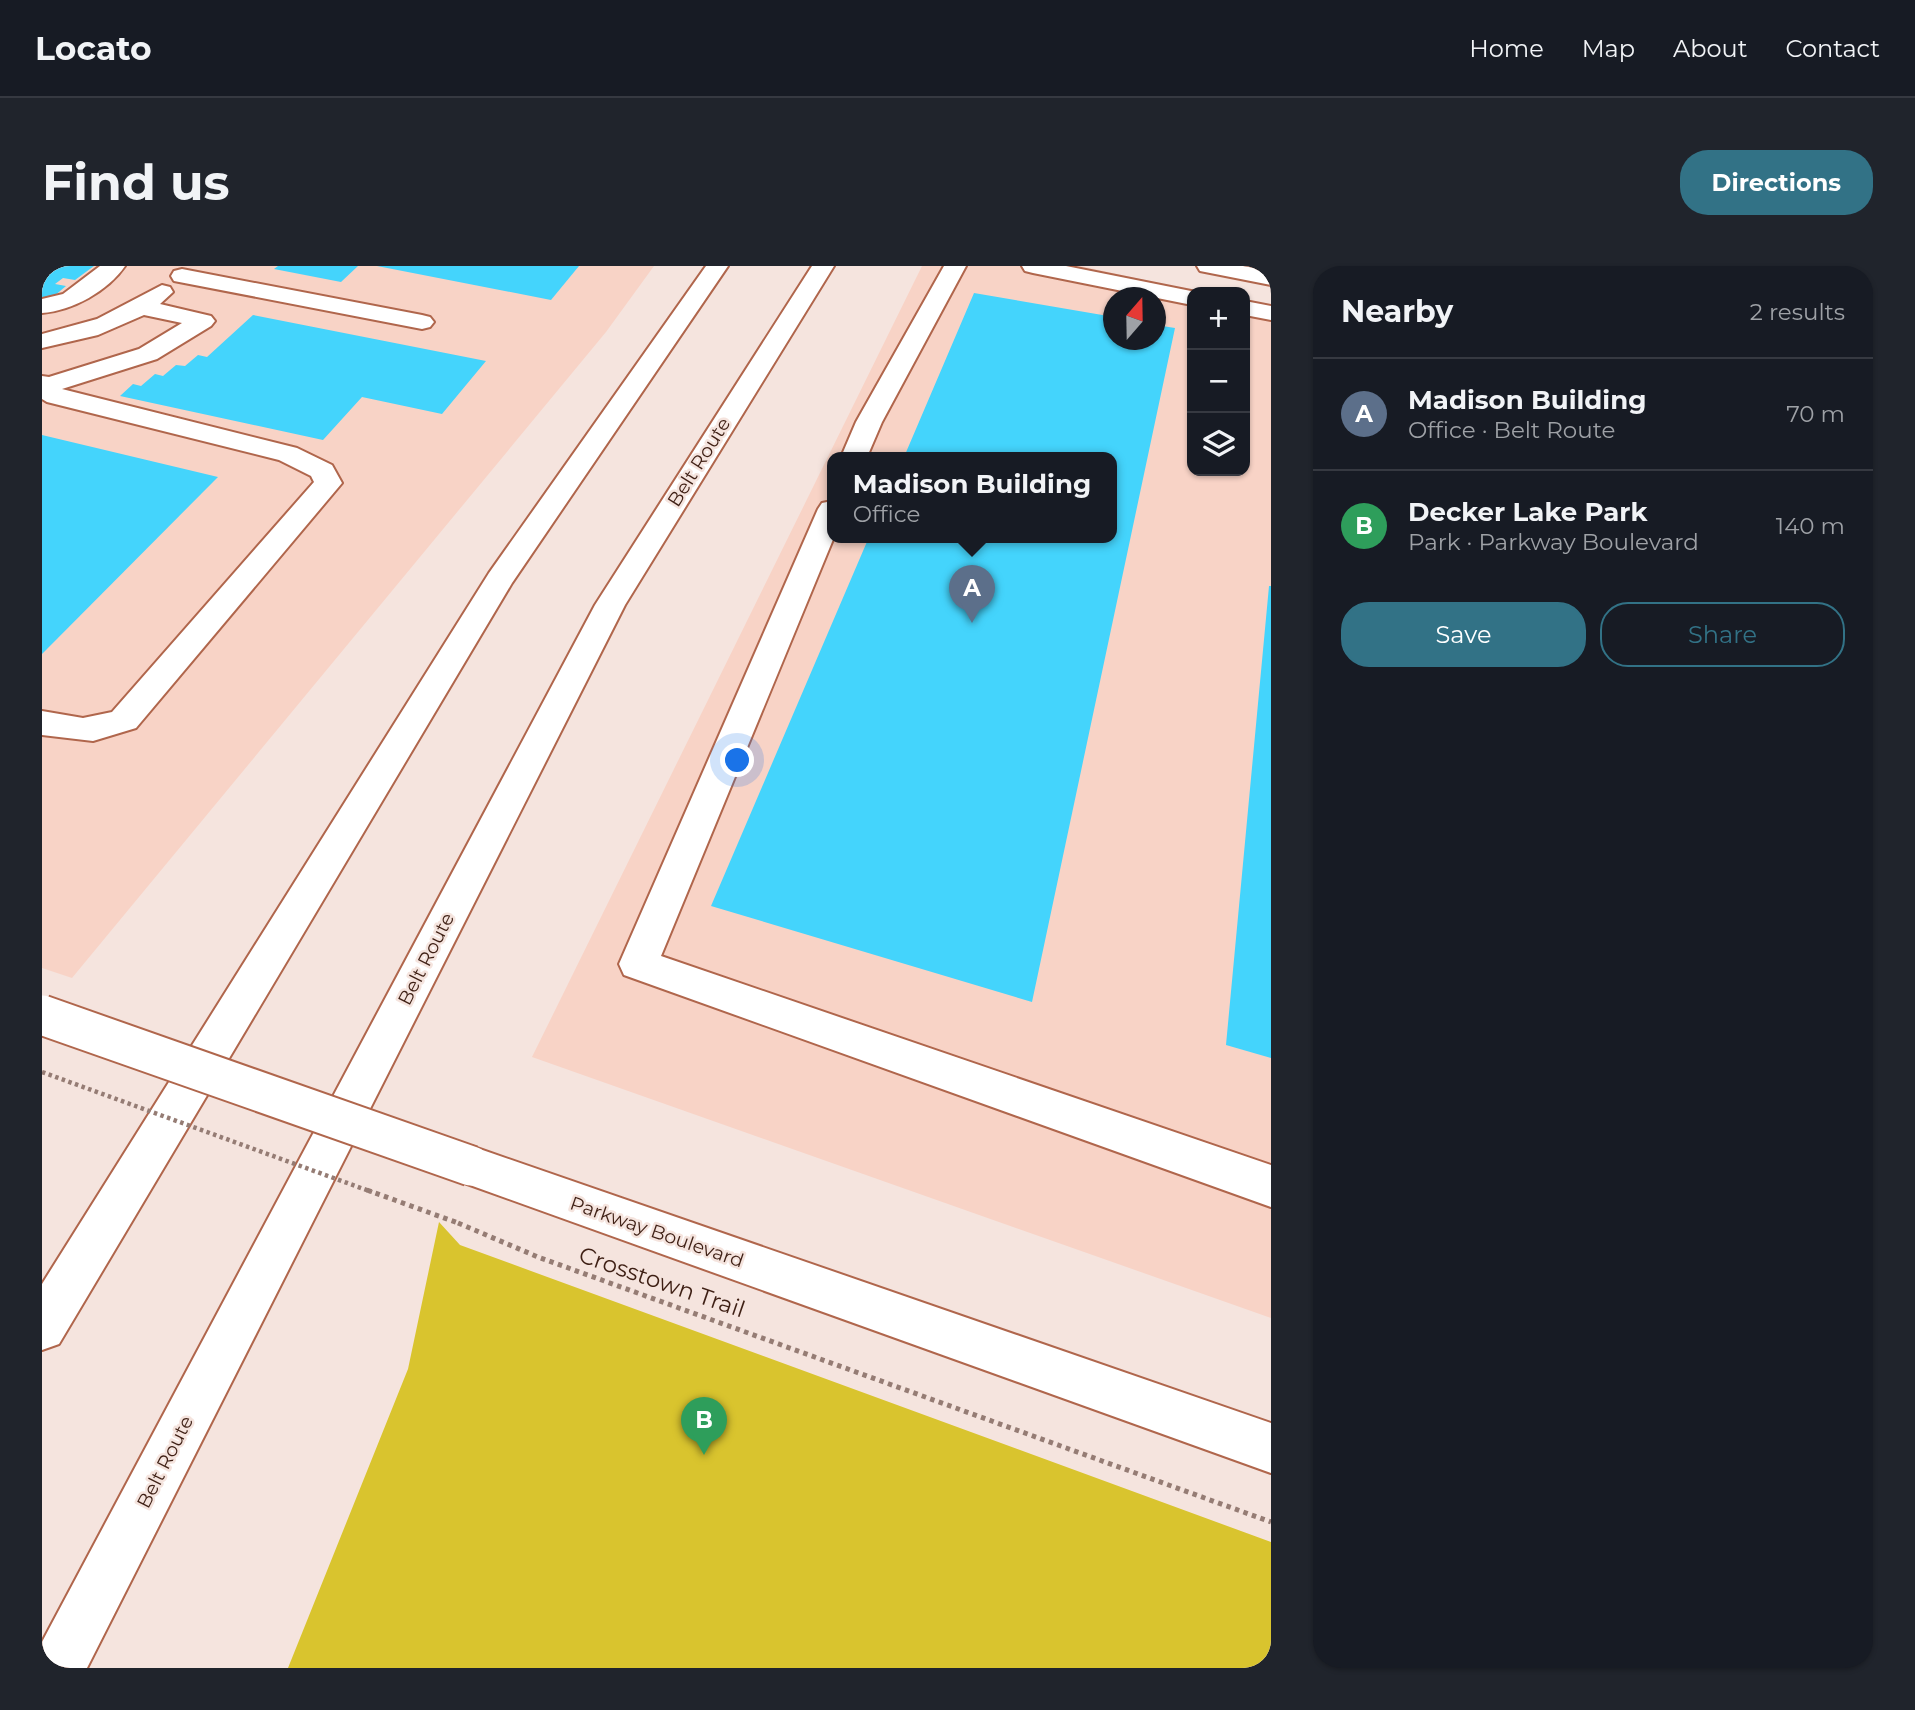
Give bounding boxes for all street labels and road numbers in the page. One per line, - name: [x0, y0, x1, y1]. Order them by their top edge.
- street label: Belt Route: [663, 413, 735, 511]
- street label: Belt Route: [393, 909, 459, 1009]
- street label: Parkway Boulevard: [567, 1191, 747, 1273]
- street label: Crosstown Trail: [575, 1240, 749, 1324]
- street label: Belt Route: [132, 1412, 198, 1512]

